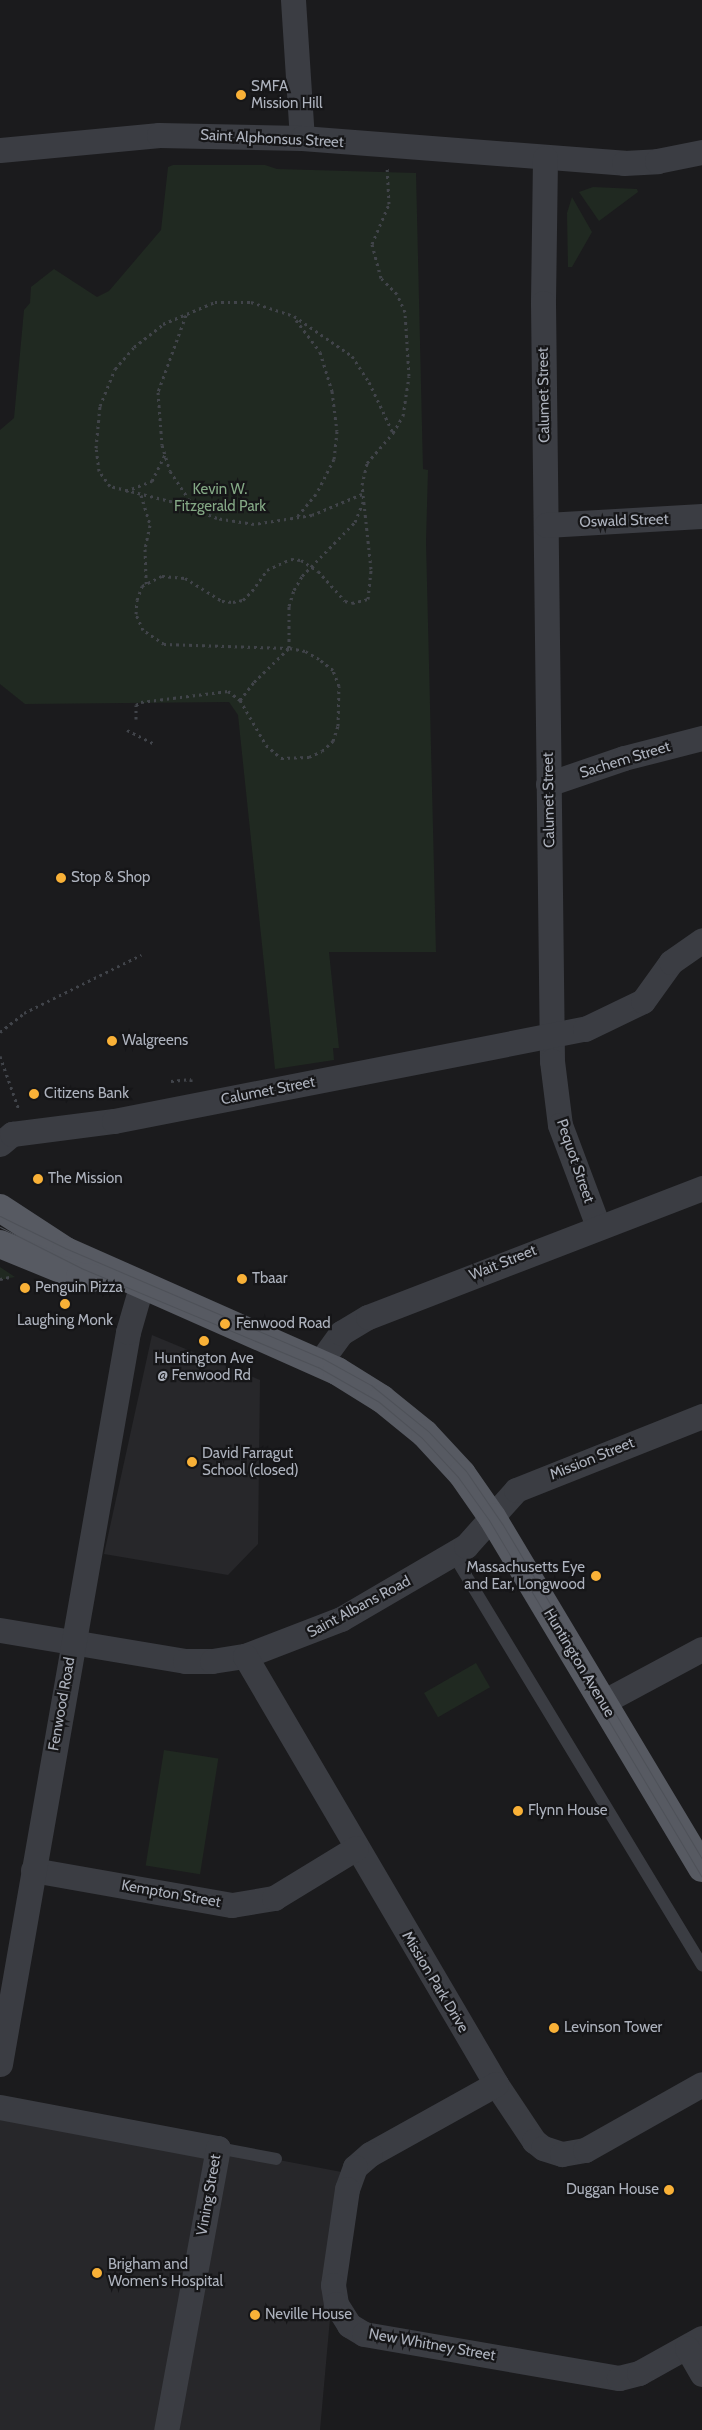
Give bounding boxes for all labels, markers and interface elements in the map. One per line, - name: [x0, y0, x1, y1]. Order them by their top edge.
- place label: SMFA Mission Hill: [251, 77, 323, 112]
- marker: SMFA Mission Hill: [235, 89, 247, 101]
- street label: Saint Alphonsus Street: [200, 126, 344, 152]
- street label: Calumet Street: [534, 347, 554, 443]
- park label: Kevin W. Fitzgerald Park: [174, 480, 266, 515]
- street label: Oswald Street: [579, 510, 669, 532]
- street label: Sachem Street: [578, 738, 672, 782]
- street label: Calumet Street: [539, 752, 559, 848]
- place label: Stop & Shop: [71, 869, 150, 887]
- marker: Stop & Shop: [55, 872, 67, 884]
- place label: Walgreens: [122, 1032, 188, 1050]
- marker: Walgreens: [106, 1035, 118, 1047]
- street label: Calumet Street: [219, 1073, 317, 1109]
- place label: Citizens Bank: [44, 1085, 129, 1103]
- marker: Citizens Bank: [28, 1088, 40, 1100]
- street label: Pequot Street: [552, 1117, 598, 1205]
- place label: The Mission: [48, 1170, 123, 1188]
- marker: The Mission: [32, 1173, 44, 1185]
- street label: Wait Street: [467, 1241, 539, 1285]
- place label: Tbaar: [252, 1270, 287, 1288]
- marker: Tbaar: [236, 1273, 248, 1285]
- place label: Penguin Pizza: [35, 1279, 123, 1297]
- marker: Penguin Pizza: [19, 1282, 31, 1294]
- marker: Laughing Monk: [59, 1298, 71, 1310]
- place label: Laughing Monk: [17, 1312, 113, 1330]
- place label: Fenwood Road: [236, 1315, 331, 1333]
- marker: Fenwood Road: [218, 1317, 232, 1331]
- marker: Huntington Ave @ Fenwood Rd: [198, 1335, 210, 1347]
- place label: Huntington Ave @ Fenwood Rd: [154, 1349, 254, 1384]
- street label: Mission Street: [547, 1434, 637, 1484]
- place label: David Farragut School (closed): [202, 1444, 299, 1479]
- marker: David Farragut School (closed): [186, 1456, 198, 1468]
- place label: Massachusetts Eye and Ear, Longwood: [464, 1558, 585, 1593]
- marker: Massachusetts Eye and Ear, Longwood: [589, 1569, 603, 1583]
- street label: Saint Albans Road: [304, 1572, 414, 1642]
- street label: Huntington Avenue: [540, 1606, 618, 1720]
- street label: Fenwood Road: [45, 1656, 79, 1752]
- place label: Flynn House: [528, 1802, 607, 1820]
- marker: Flynn House: [512, 1805, 524, 1817]
- street label: Kempton Street: [120, 1876, 222, 1912]
- street label: Mission Park Drive: [398, 1928, 472, 2036]
- place label: Levinson Tower: [564, 2019, 662, 2037]
- marker: Levinson Tower: [548, 2022, 560, 2034]
- street label: Vining Street: [193, 2153, 225, 2237]
- place label: Duggan House: [566, 2181, 659, 2199]
- marker: Duggan House: [663, 2184, 675, 2196]
- place label: Brigham and Women's Hospital: [108, 2255, 223, 2290]
- marker: Brigham and Women's Hospital: [90, 2266, 104, 2280]
- place label: Neville House: [265, 2306, 352, 2324]
- marker: Neville House: [249, 2309, 261, 2321]
- street label: New Whitney Street: [367, 2325, 497, 2365]

